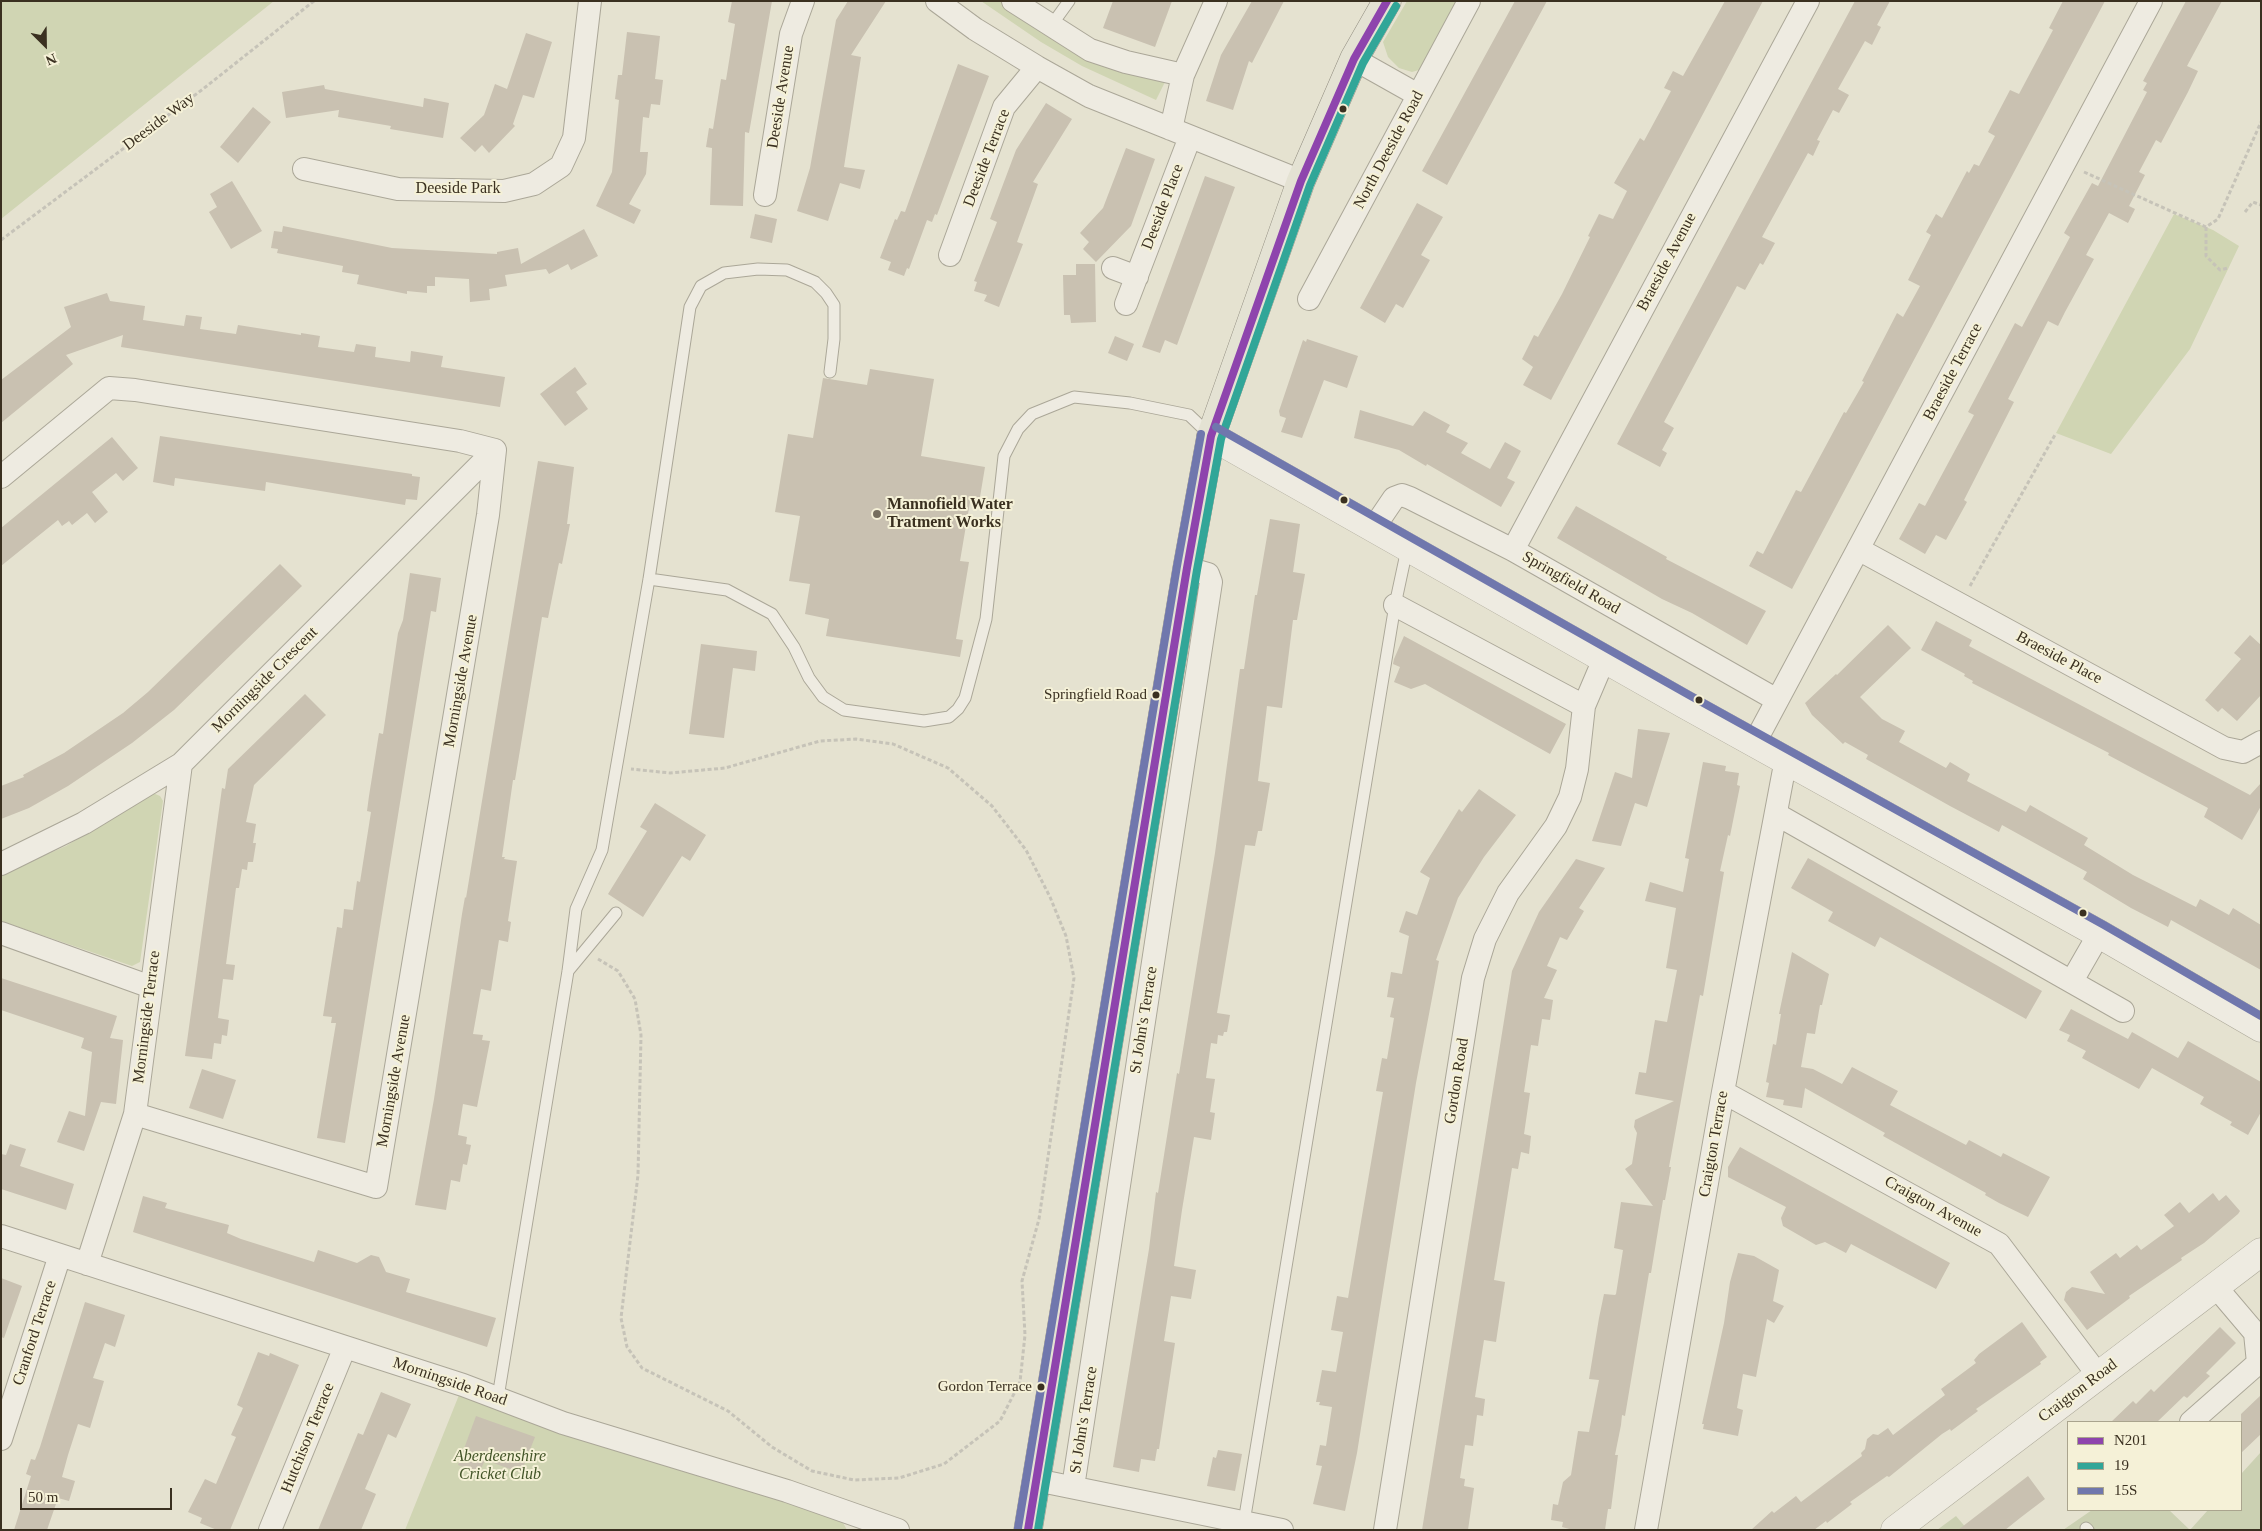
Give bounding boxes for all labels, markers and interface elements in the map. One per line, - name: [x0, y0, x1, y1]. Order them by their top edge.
- north arrow: [20, 20, 70, 70]
- street label: Deeside Avenue: [763, 44, 799, 150]
- text: N: [43, 50, 59, 68]
- street label: North Deeside Road: [1350, 88, 1428, 212]
- street label: Deeside Way: [119, 89, 199, 155]
- unlabelled marker: [1338, 104, 1348, 114]
- street label: Deeside Terrace: [960, 106, 1014, 210]
- street label: Deeside Place: [1138, 161, 1188, 253]
- street label: Deeside Park: [416, 179, 500, 199]
- street label: Braeside Avenue: [1633, 210, 1701, 314]
- street label: Braeside Terrace: [1919, 320, 1987, 424]
- place label: Mannofield Water Tratment Works: [887, 495, 1013, 533]
- unlabelled marker: [1339, 495, 1349, 505]
- marker: Mannofield Water Tratment Works: [871, 508, 883, 520]
- street label: Springfield Road: [1519, 547, 1623, 619]
- street label: Morningside Avenue: [440, 613, 482, 749]
- street label: Morningside Crescent: [208, 623, 322, 737]
- street label: Braeside Place: [2013, 627, 2105, 689]
- place label: Springfield Road: [1044, 686, 1147, 704]
- marker: Springfield Road: [1151, 690, 1161, 700]
- unlabelled marker: [1694, 695, 1704, 705]
- unlabelled marker: [2078, 908, 2088, 918]
- street label: Morningside Terrace: [129, 950, 165, 1084]
- street label: St John's Terrace: [1126, 965, 1162, 1075]
- street label: Morningside Avenue: [373, 1013, 415, 1149]
- street label: Gordon Road: [1441, 1037, 1473, 1125]
- street label: Craigton Terrace: [1695, 1089, 1733, 1199]
- street label: Craigton Avenue: [1881, 1172, 1985, 1242]
- street label: Cranford Terrace: [9, 1278, 61, 1388]
- street label: Morningside Road: [390, 1353, 510, 1411]
- street label: Craigton Road: [2035, 1355, 2121, 1427]
- street label: St John's Terrace: [1066, 1365, 1102, 1475]
- place label: Gordon Terrace: [938, 1378, 1032, 1396]
- street label: Hutchison Terrace: [277, 1380, 339, 1496]
- marker: Gordon Terrace: [1036, 1382, 1046, 1392]
- legend: [2067, 1421, 2242, 1511]
- text: N201: [2114, 1432, 2147, 1448]
- park label: Aberdeenshire Cricket Club: [454, 1447, 546, 1485]
- text: 19: [2114, 1457, 2129, 1473]
- scale bar: [22, 1478, 175, 1510]
- text: 15S: [2114, 1482, 2137, 1498]
- text: 50 m: [28, 1489, 58, 1505]

